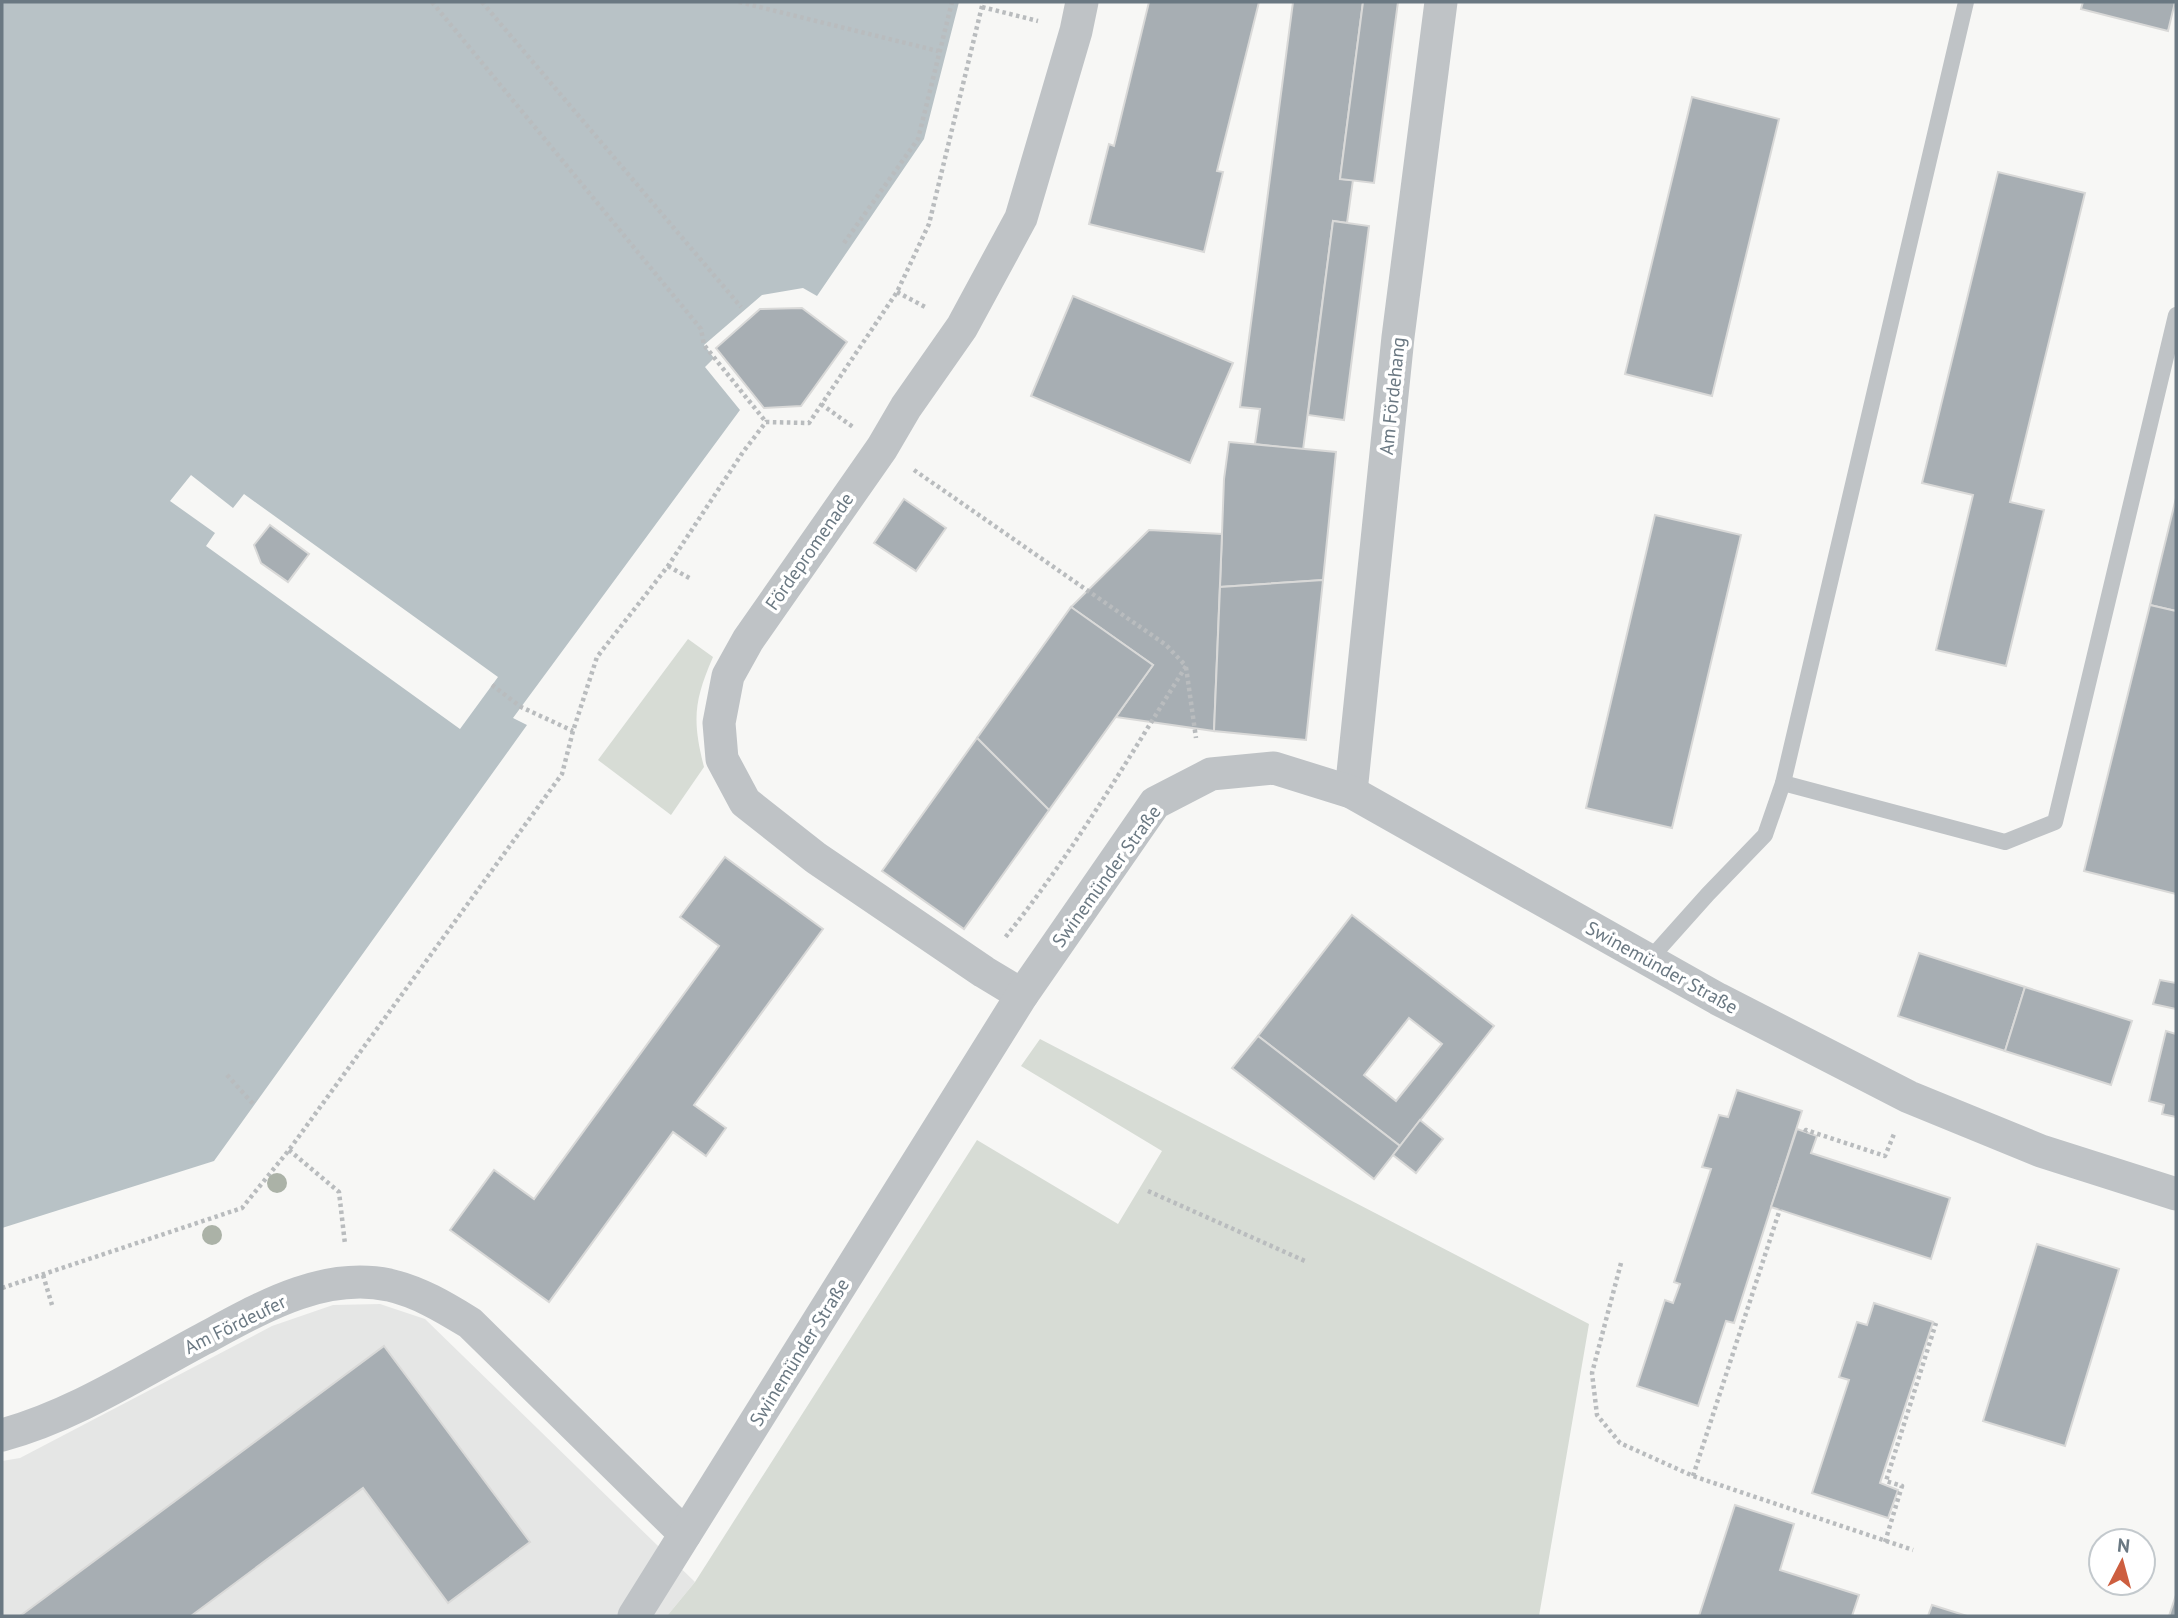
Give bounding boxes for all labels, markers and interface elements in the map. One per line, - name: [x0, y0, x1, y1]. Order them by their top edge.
- street label: Am Fördehang: [1374, 336, 1410, 456]
- street label: Fördepromenade: [760, 488, 858, 614]
- street label: Swinemünder Straße: [1046, 800, 1166, 952]
- street label: Swinemünder Straße: [1582, 915, 1742, 1019]
- street label: Swinemünder Straße: [744, 1274, 854, 1430]
- street label: Am Fördeufer: [180, 1289, 290, 1359]
- north arrow: [2087, 1527, 2157, 1597]
- text: N: [2116, 1533, 2131, 1558]

